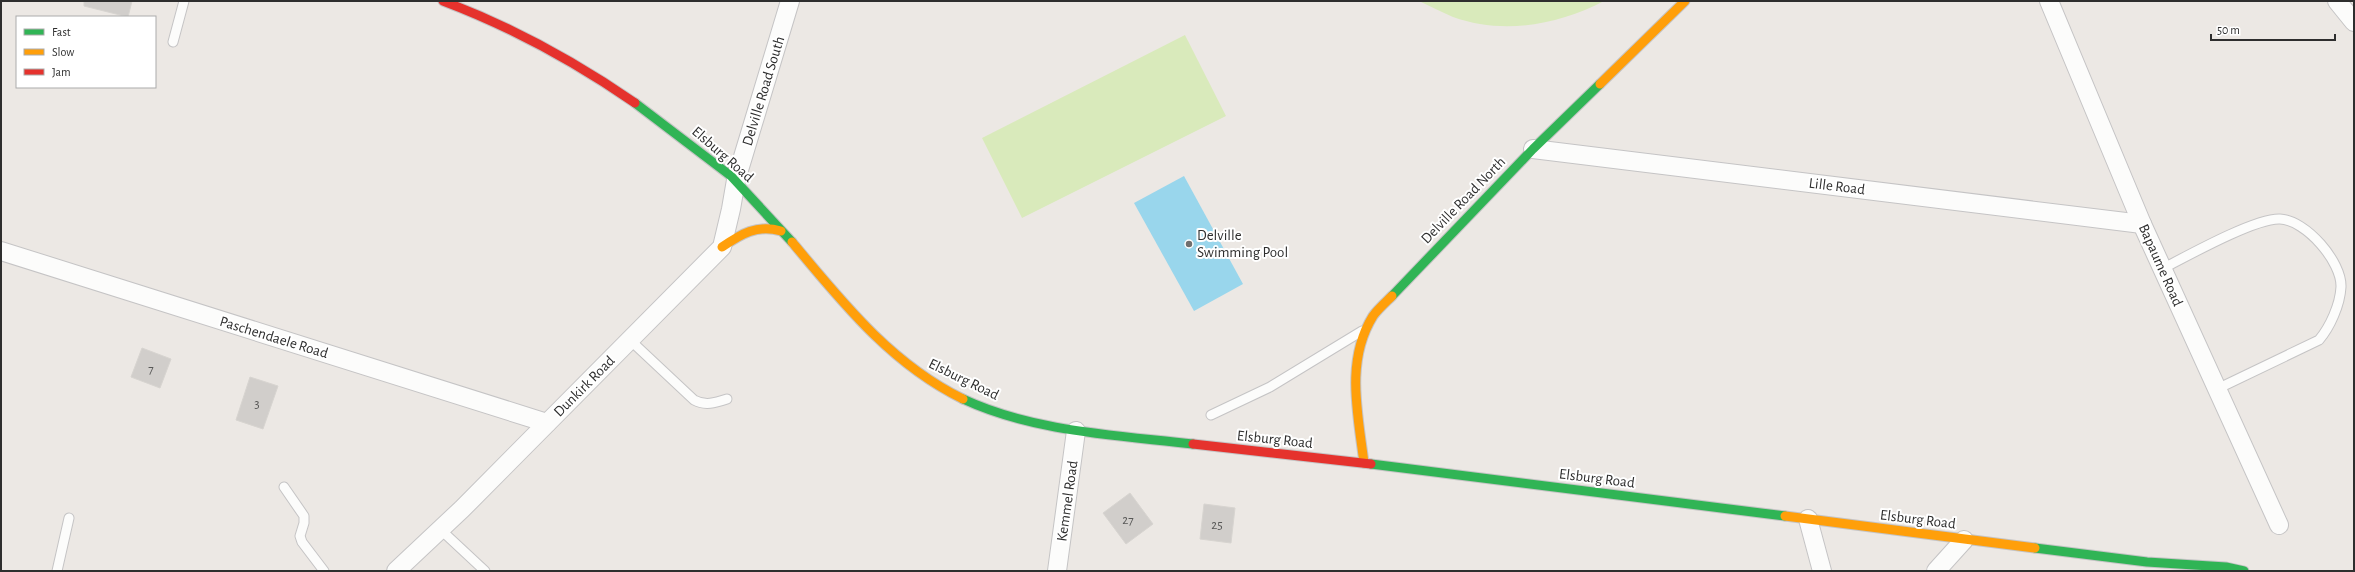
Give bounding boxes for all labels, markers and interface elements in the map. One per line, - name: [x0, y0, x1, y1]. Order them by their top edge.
- legend: [16, 16, 156, 88]
- scale bar: [2211, 16, 2335, 42]
- text: 50 m: [2217, 24, 2240, 36]
- text: Fast: [52, 26, 71, 38]
- street label: Delville Road South: [740, 35, 787, 148]
- text: Slow: [52, 46, 74, 58]
- text: Jam: [52, 66, 71, 78]
- street label: Elsburg Road: [689, 124, 756, 185]
- street label: Delville Road North: [1418, 154, 1508, 247]
- street label: Lille Road: [1808, 176, 1866, 197]
- street label: Bapaume Road: [2136, 222, 2185, 309]
- place label: Delville Swimming Pool: [1197, 228, 1288, 260]
- marker: Delville Swimming Pool: [1184, 239, 1194, 249]
- street label: Paschendaele Road: [218, 314, 330, 361]
- street label: Dunkirk Road: [551, 353, 618, 420]
- street label: Elsburg Road: [926, 356, 1001, 403]
- house number: 7: [148, 363, 154, 376]
- house number: 3: [254, 398, 260, 411]
- street label: Elsburg Road: [1236, 428, 1314, 451]
- street label: Kemmel Road: [1054, 459, 1081, 542]
- street label: Elsburg Road: [1558, 466, 1636, 491]
- street label: Elsburg Road: [1879, 507, 1957, 532]
- house number: 27: [1122, 514, 1134, 527]
- house number: 25: [1211, 519, 1223, 532]

